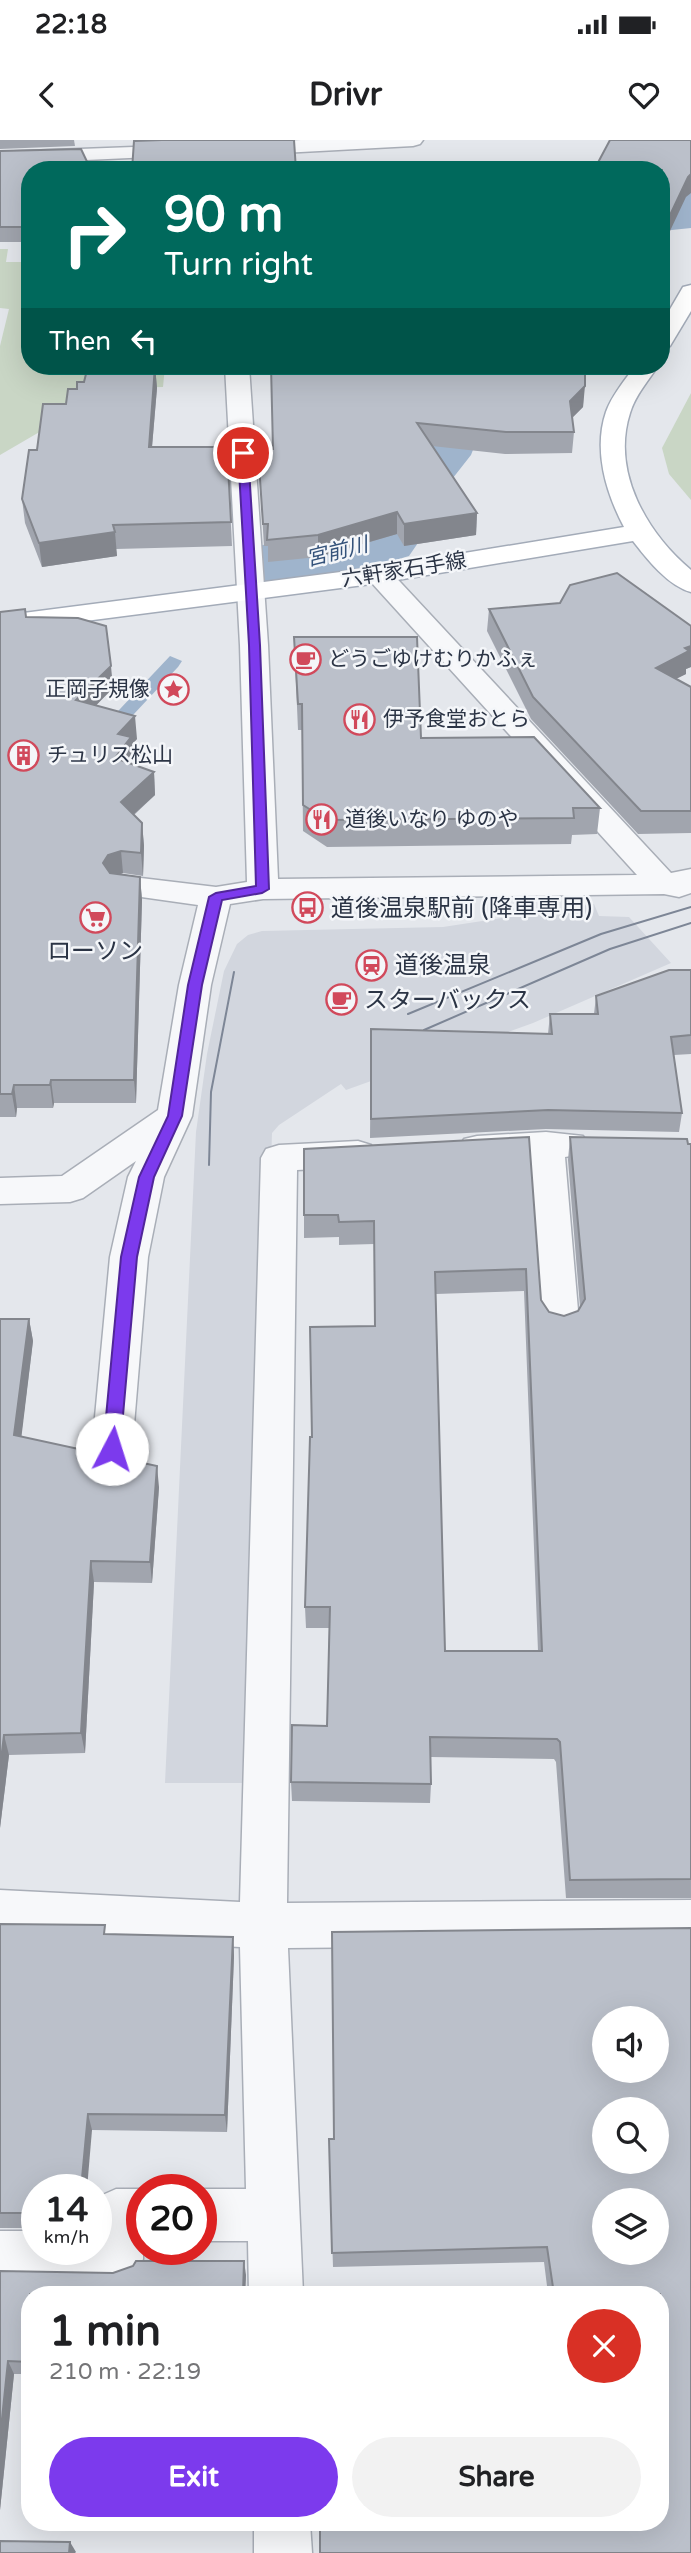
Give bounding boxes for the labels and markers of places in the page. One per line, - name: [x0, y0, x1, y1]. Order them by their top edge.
- pin: [213, 423, 273, 483]
- cafe icon: どうごゆけむりかふぇ: [288, 642, 322, 676]
- place label: どうごゆけむりかふぇ: [328, 647, 538, 672]
- place icon: 正岡子規像: [156, 672, 190, 706]
- place label: 正岡子規像: [45, 677, 150, 702]
- restaurant icon: 伊予食堂おとら: [343, 702, 377, 736]
- place label: 伊予食堂おとら: [383, 707, 530, 732]
- building icon: チュリス松山: [7, 738, 41, 772]
- place label: チュリス松山: [47, 743, 173, 768]
- restaurant icon: 道後いなり ゆのや: [305, 802, 339, 836]
- place label: 道後いなり ゆのや: [345, 807, 518, 832]
- bus stop icon: 道後温泉駅前 (降車専用): [291, 891, 325, 925]
- place label: 道後温泉駅前 (降車専用): [331, 894, 592, 923]
- supermarket icon: ローソン: [78, 900, 112, 934]
- place label: ローソン: [47, 937, 143, 966]
- station icon: 道後温泉: [355, 948, 389, 982]
- place label: 道後温泉: [395, 951, 491, 980]
- cafe icon: スターバックス: [324, 983, 358, 1017]
- place label: スターバックス: [364, 986, 531, 1015]

